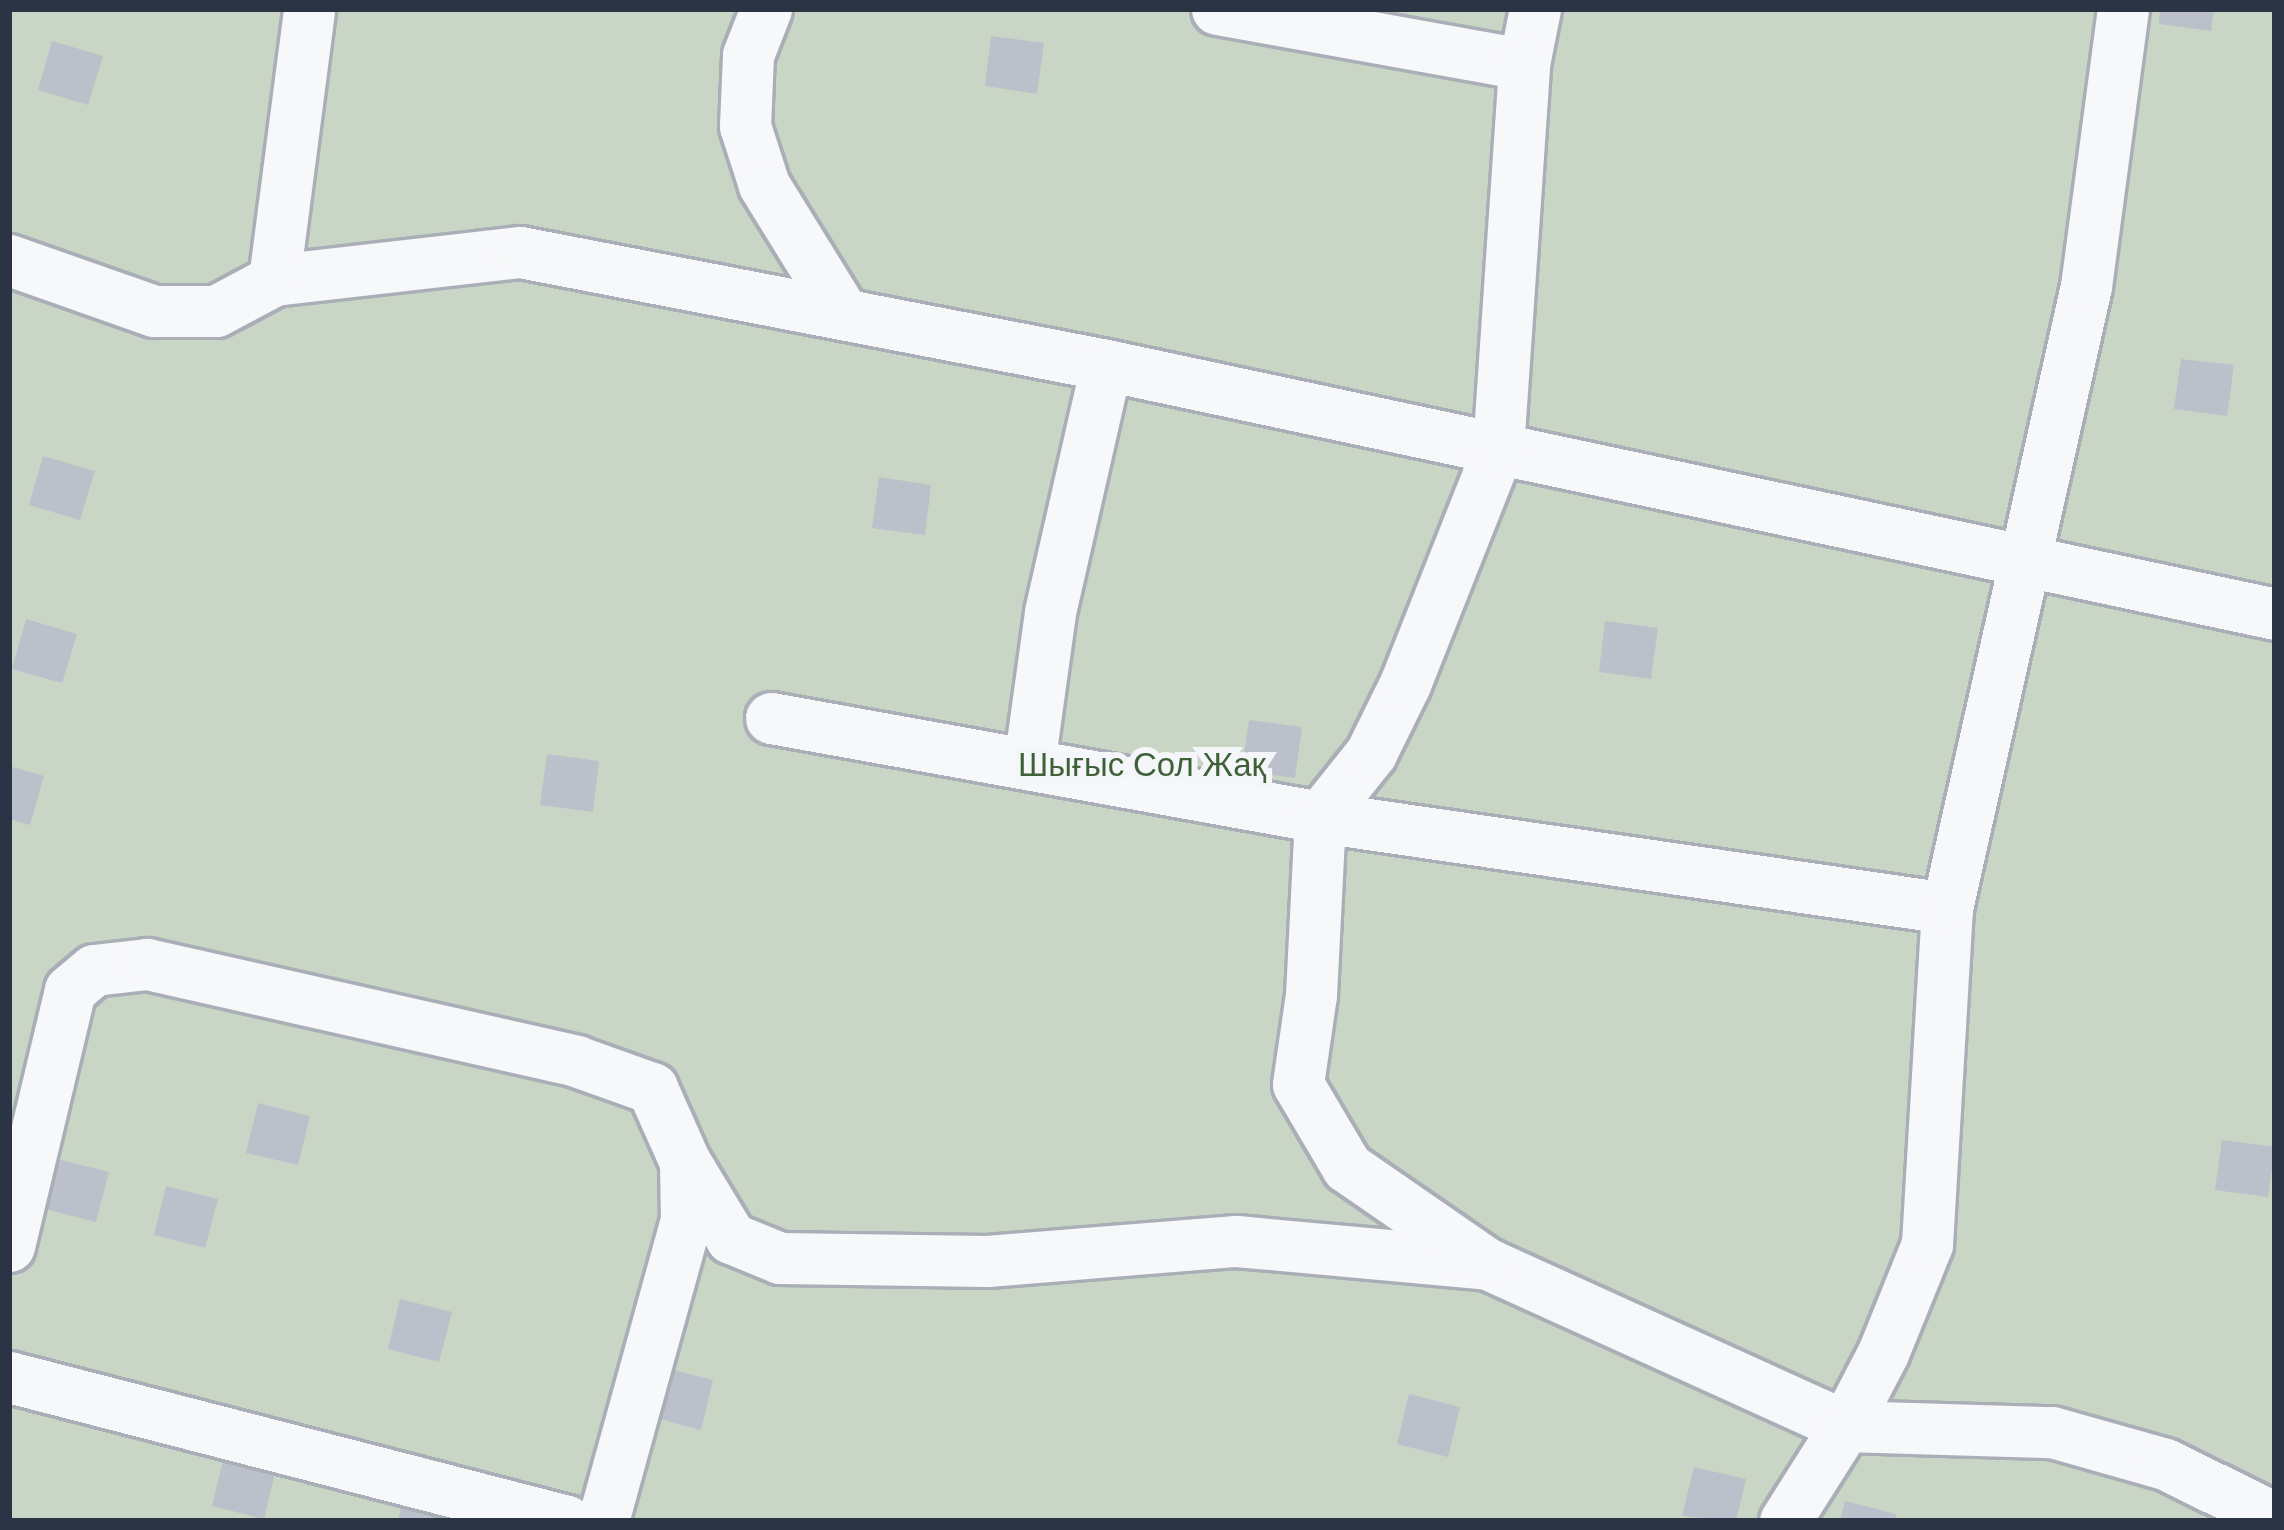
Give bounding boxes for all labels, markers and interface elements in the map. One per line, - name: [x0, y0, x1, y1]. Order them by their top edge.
- park label: Шығыс Сол Жақ: [1018, 745, 1266, 785]

